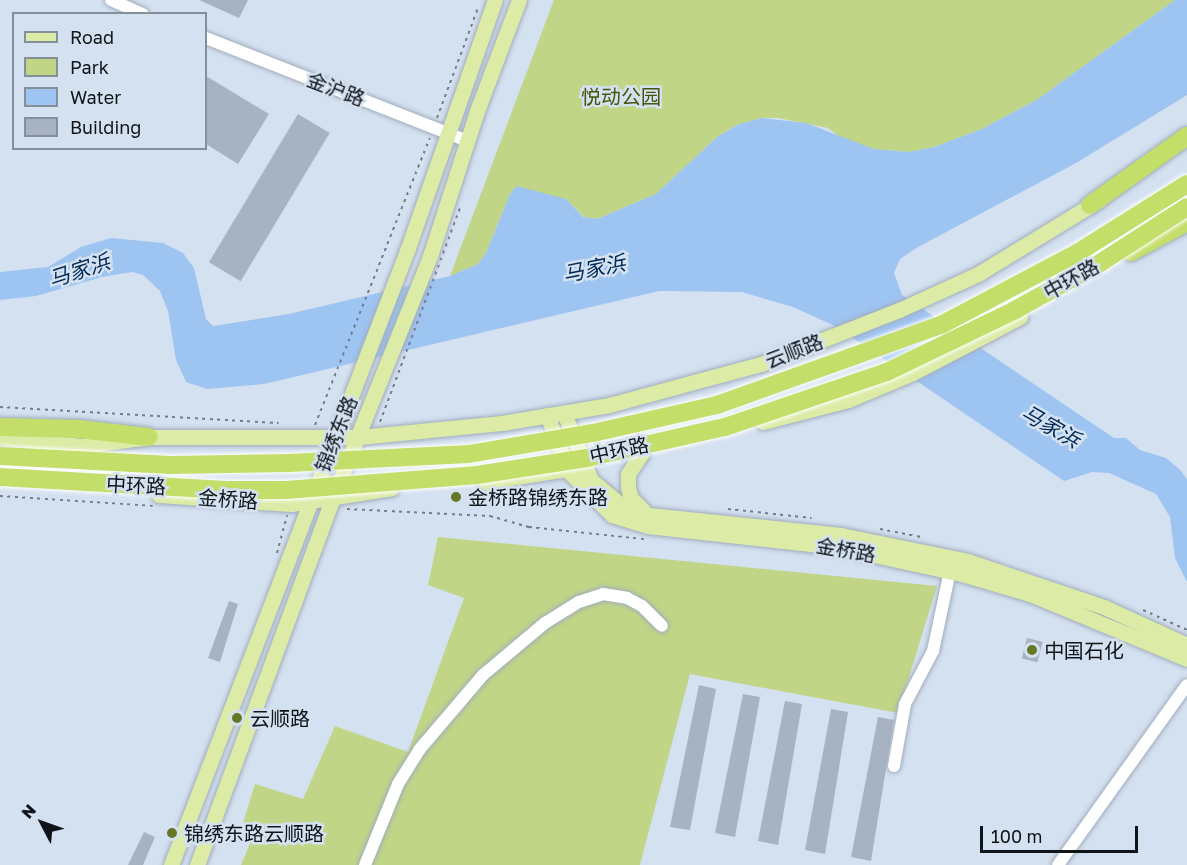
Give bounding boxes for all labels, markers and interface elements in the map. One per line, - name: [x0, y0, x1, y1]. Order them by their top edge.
- legend: [12, 12, 207, 150]
- text: Road: [70, 26, 114, 48]
- text: Park: [70, 56, 109, 78]
- street label: 金沪路: [304, 67, 368, 111]
- park label: 悦动公园: [581, 84, 661, 108]
- text: Water: [70, 86, 121, 108]
- text: Building: [70, 116, 141, 138]
- water label: 马家浜: [45, 248, 113, 292]
- water label: 马家浜: [561, 250, 627, 286]
- street label: 中环路: [1039, 254, 1103, 304]
- street label: 云顺路: [762, 329, 826, 373]
- street label: 锦绣东路: [310, 392, 362, 476]
- water label: 马家浜: [1017, 399, 1085, 453]
- street label: 中环路: [587, 432, 651, 468]
- street label: 中环路: [105, 471, 167, 499]
- street label: 金桥路: [197, 485, 259, 513]
- place label: 金桥路锦绣东路: [468, 485, 608, 509]
- marker: 金桥路锦绣东路: [449, 490, 463, 504]
- street label: 金桥路: [814, 533, 878, 567]
- place label: 中国石化: [1044, 638, 1124, 662]
- marker: 中国石化: [1025, 643, 1039, 657]
- place label: 云顺路: [250, 706, 310, 730]
- marker: 云顺路: [228, 709, 246, 727]
- north arrow: [12, 793, 72, 853]
- text: N: [17, 800, 40, 822]
- scale bar: [983, 814, 1140, 852]
- place label: 锦绣东路云顺路: [184, 821, 324, 845]
- text: 100 m: [991, 825, 1042, 847]
- marker: 锦绣东路云顺路: [165, 826, 179, 840]

